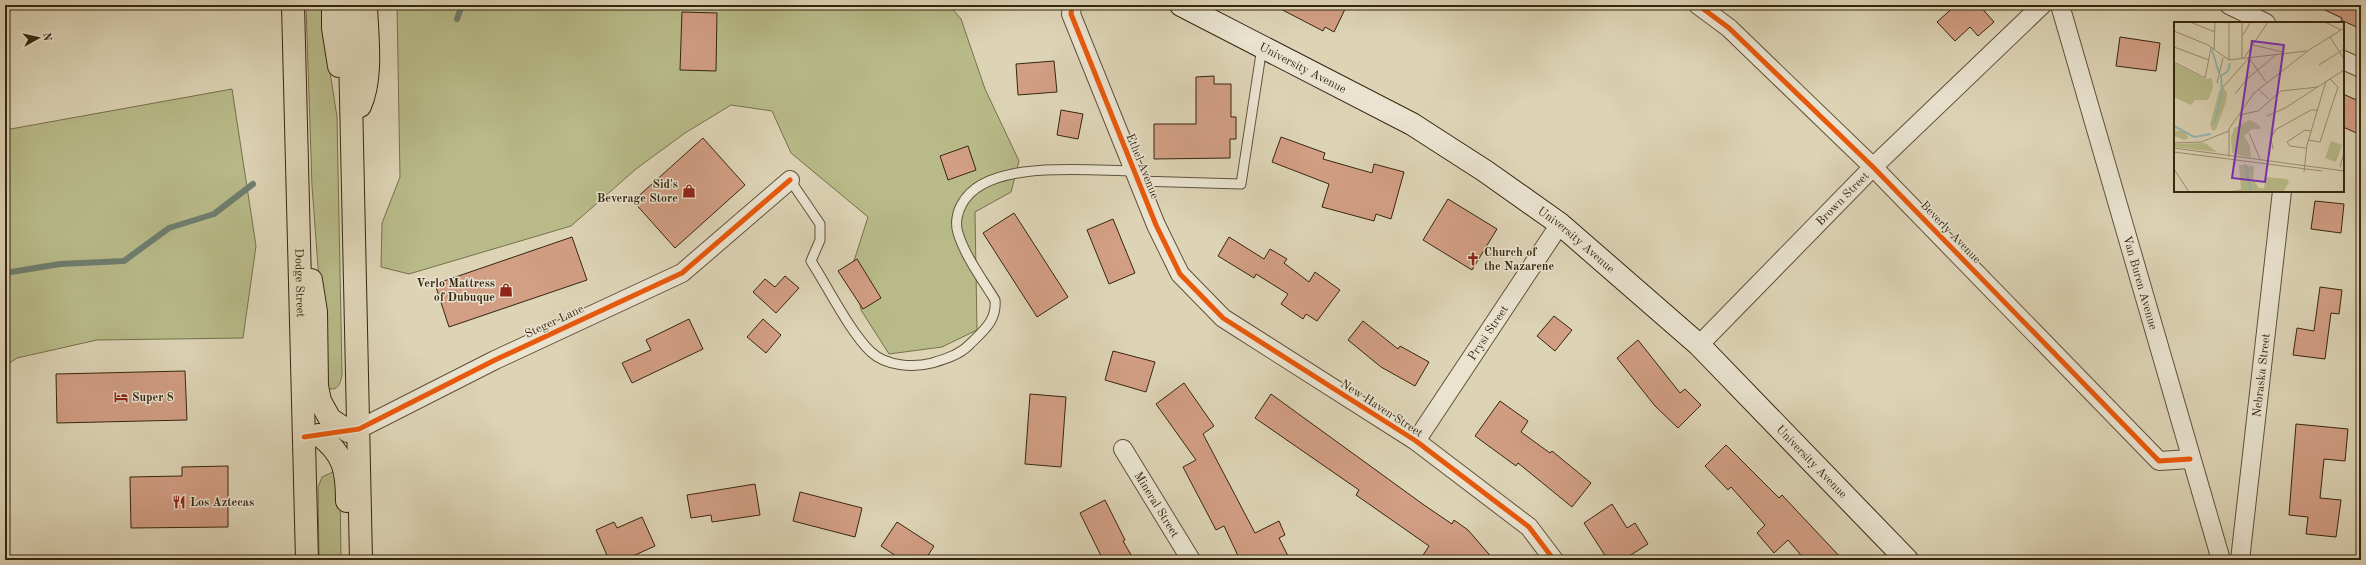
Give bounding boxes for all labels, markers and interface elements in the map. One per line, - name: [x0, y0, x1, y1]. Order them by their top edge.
- north arrow: [18, 18, 58, 58]
- inset map: [2174, 22, 2344, 192]
- text: N: [40, 32, 53, 42]
- street label: University Avenue: [1257, 41, 1348, 96]
- street label: Ethel Avenue: [1124, 132, 1161, 201]
- street label: Brown Street: [1814, 170, 1872, 228]
- place label: Sid's Beverage Store: [597, 179, 678, 205]
- shop icon: Sid's Beverage Store: [681, 183, 697, 199]
- street label: Beverly Avenue: [1918, 199, 1983, 266]
- street label: University Avenue: [1535, 205, 1617, 276]
- street label: Van Buren Avenue: [2120, 234, 2159, 332]
- place label: Church of the Nazarene: [1484, 247, 1555, 273]
- street label: Dodge Street: [292, 248, 306, 317]
- church icon: Church of the Nazarene: [1465, 251, 1481, 267]
- place label: Verlo Mattress of Dubuque: [416, 278, 495, 304]
- shop icon: Verlo Mattress of Dubuque: [498, 282, 514, 298]
- street label: Steger Lane: [523, 303, 586, 341]
- street label: Prysi Street: [1466, 304, 1511, 363]
- street label: Nebraska Street: [2251, 333, 2273, 418]
- street label: New Haven Street: [1338, 378, 1425, 440]
- hotel icon: Super 8: [113, 389, 129, 405]
- place label: Super 8: [132, 392, 174, 404]
- street label: University Avenue: [1773, 424, 1849, 501]
- street label: Mineral Street: [1131, 470, 1181, 540]
- restaurant icon: Los Aztecas: [171, 494, 187, 510]
- place label: Los Aztecas: [190, 497, 254, 509]

